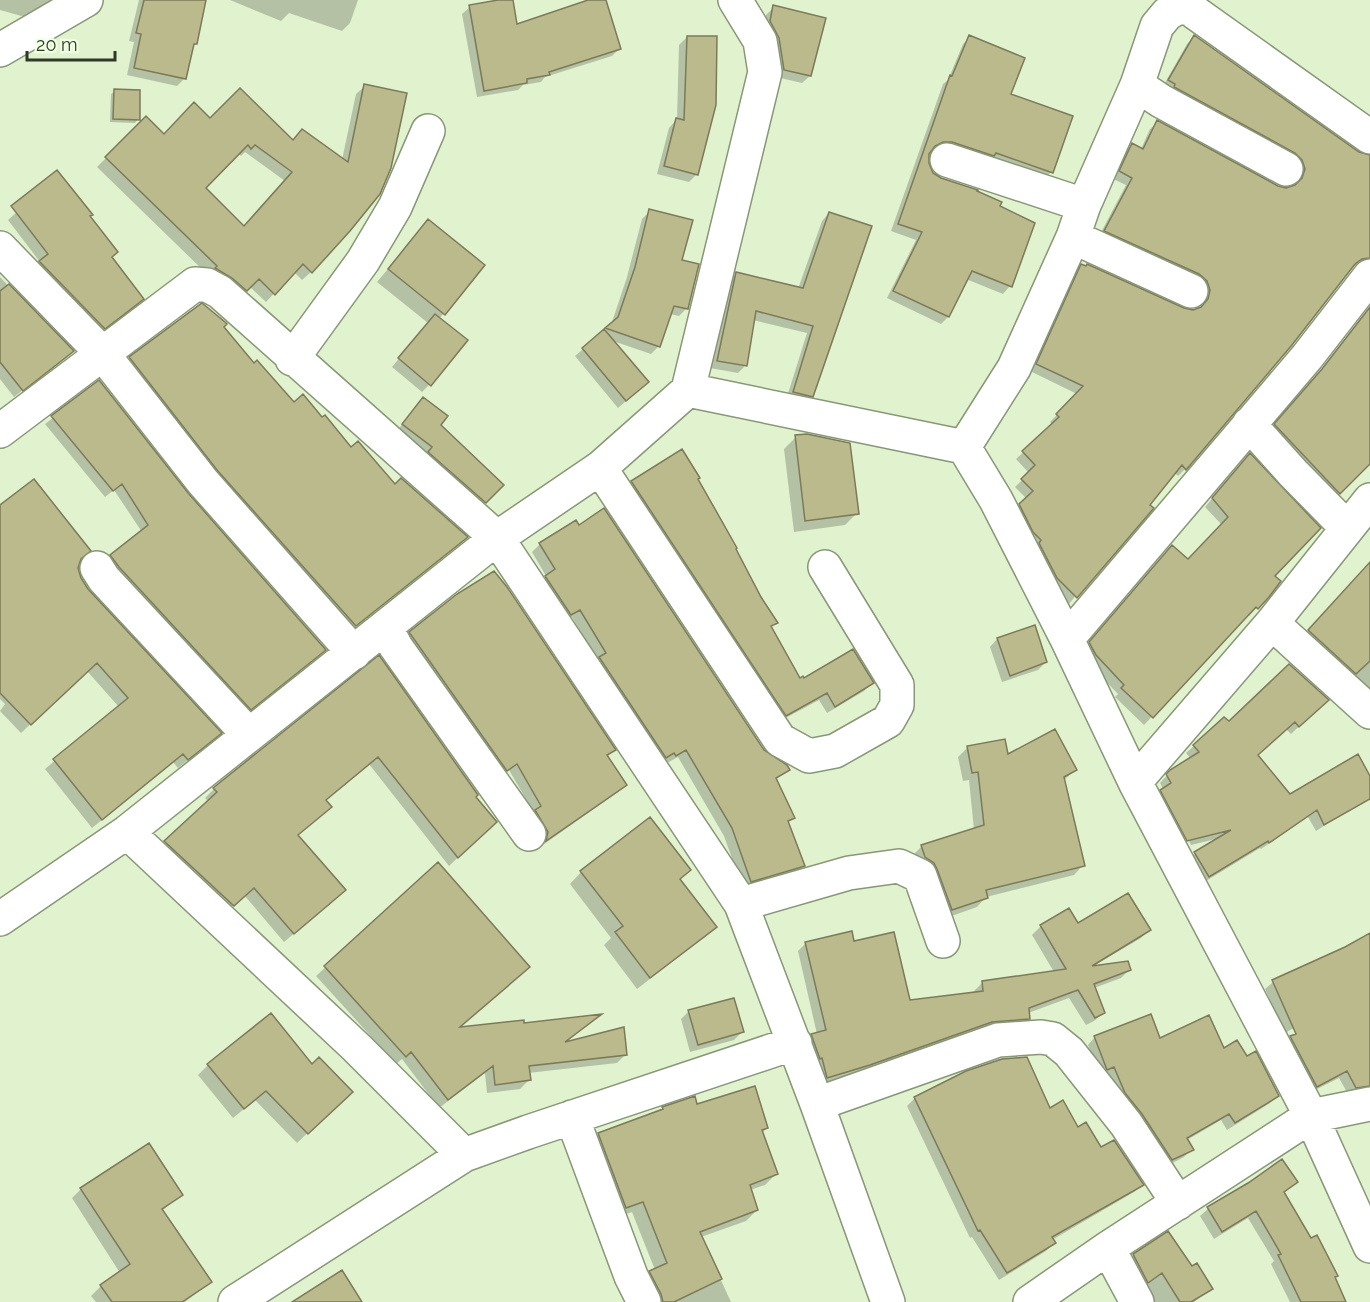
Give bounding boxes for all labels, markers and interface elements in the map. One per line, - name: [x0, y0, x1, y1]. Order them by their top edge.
- scale bar: [27, 24, 116, 62]
- text: 20 m: [36, 34, 78, 55]

